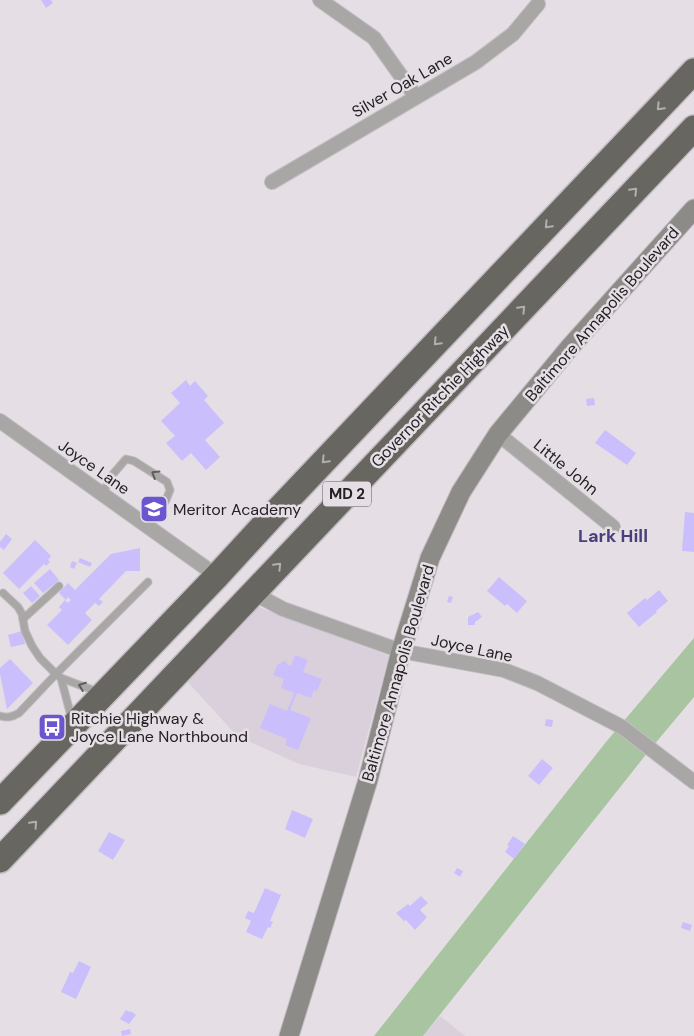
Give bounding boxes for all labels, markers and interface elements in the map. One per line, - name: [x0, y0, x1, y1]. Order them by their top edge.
- street label: Silver Oak Lane: [348, 48, 456, 122]
- one-way arrow: [657, 101, 666, 110]
- one-way arrow: [628, 188, 637, 197]
- one-way arrow: [545, 219, 554, 228]
- street label: Baltimore Annapolis Boulevard: [520, 222, 684, 406]
- one-way arrow: [516, 306, 525, 315]
- street label: Governor Ritchie Highway: [366, 320, 514, 472]
- one-way arrow: [434, 337, 443, 346]
- street label: Little John: [529, 434, 603, 500]
- street label: Joyce Lane: [54, 435, 134, 499]
- one-way arrow: [322, 455, 331, 464]
- one-way arrow: [151, 470, 160, 480]
- road number: MD 2: [323, 482, 371, 506]
- school or university icon: Meritor Academy: [139, 494, 169, 524]
- place label: Meritor Academy: [173, 499, 301, 520]
- district label: Lark Hill: [578, 524, 648, 548]
- street label: Baltimore Annapolis Boulevard: [357, 562, 439, 784]
- one-way arrow: [272, 563, 281, 572]
- street label: Joyce Lane: [429, 629, 515, 667]
- one-way arrow: [78, 682, 87, 692]
- place label: Ritchie Highway & Joyce Lane Northbound: [71, 708, 248, 747]
- bus stop icon: Ritchie Highway & Joyce Lane Northbound: [37, 712, 67, 742]
- one-way arrow: [28, 821, 37, 830]

